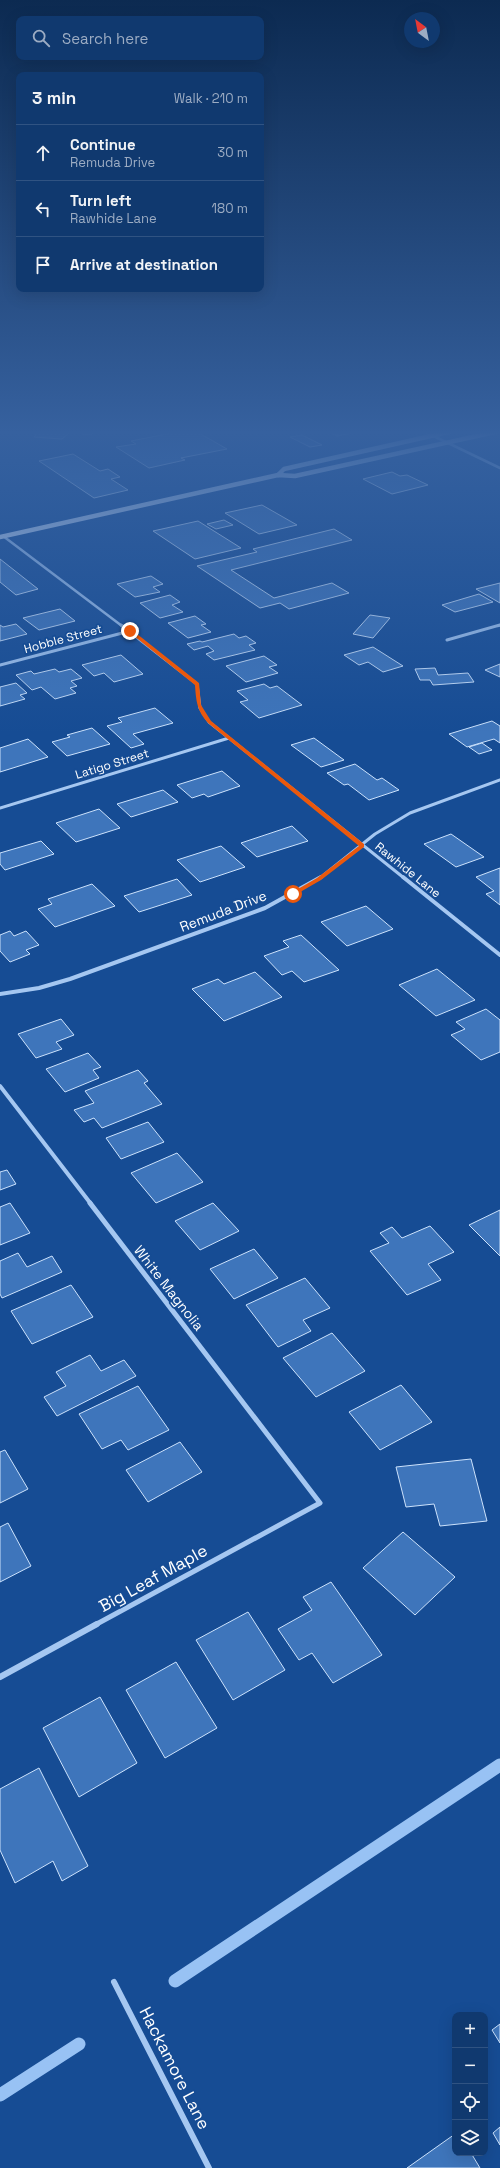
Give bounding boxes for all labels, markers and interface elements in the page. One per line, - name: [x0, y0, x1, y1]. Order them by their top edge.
- north arrow: [404, 12, 440, 48]
- search box: [16, 16, 264, 60]
- icon: search: [30, 27, 52, 49]
- text: Search here: [62, 29, 148, 48]
- text: 3 min: [32, 87, 76, 109]
- text: Walk · 210 m: [174, 90, 248, 107]
- text: Continue: [70, 135, 136, 154]
- icon: ahead: [32, 142, 54, 164]
- text: 30 m: [217, 144, 248, 161]
- text: Remuda Drive: [70, 154, 155, 171]
- text: Turn left: [70, 191, 132, 210]
- icon: left: [32, 198, 54, 220]
- text: 180 m: [212, 200, 248, 217]
- text: Rawhide Lane: [70, 210, 157, 227]
- icon: arrive: [32, 254, 54, 276]
- text: Arrive at destination: [70, 255, 218, 274]
- street label: Hobble Street: [22, 621, 104, 657]
- route end: [121, 622, 139, 640]
- street label: Latigo Street: [73, 745, 151, 783]
- street label: Rawhide Lane: [372, 839, 444, 901]
- route start: [284, 885, 302, 903]
- street label: Remuda Drive: [177, 886, 269, 936]
- street label: White Magnolia: [130, 1242, 208, 1334]
- street label: Big Leaf Maple: [95, 1539, 211, 1617]
- street label: Hackamore Lane: [135, 2003, 215, 2133]
- map controls: [452, 2012, 488, 2156]
- button: +: [452, 2012, 488, 2048]
- button: −: [452, 2048, 488, 2084]
- button: locate: [452, 2084, 488, 2120]
- button: layers: [452, 2120, 488, 2156]

